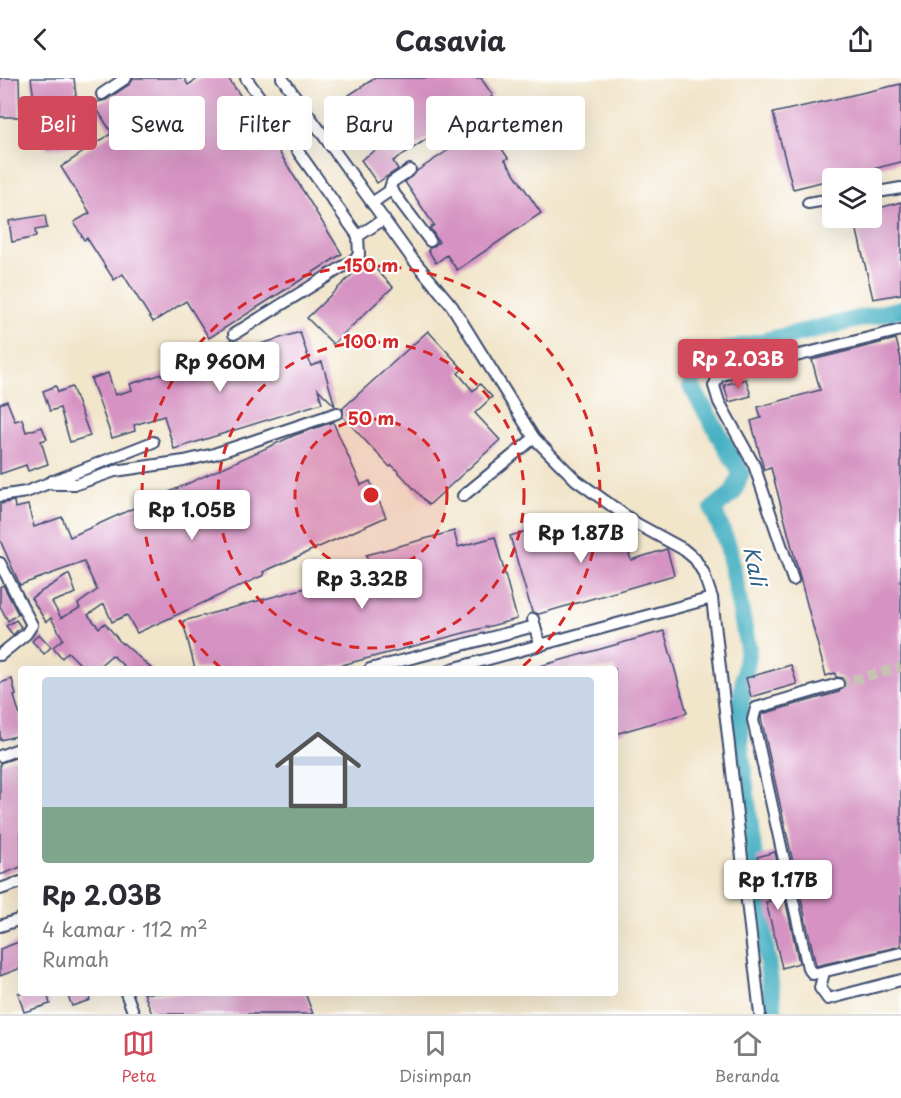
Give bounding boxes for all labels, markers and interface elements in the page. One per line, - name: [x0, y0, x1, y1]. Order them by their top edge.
- text: Casavia: [395, 19, 506, 60]
- icon: back: [24, 23, 57, 56]
- icon: share: [844, 23, 877, 56]
- chip: Beli: [18, 96, 97, 150]
- chip: Sewa: [109, 96, 205, 150]
- chip: Filter: [217, 96, 312, 150]
- chip: Baru: [324, 96, 414, 150]
- chip: Apartemen: [426, 96, 585, 150]
- map controls: [822, 168, 882, 228]
- button: layers: [822, 168, 882, 228]
- text: 150 m: [344, 251, 398, 278]
- text: 100 m: [343, 327, 399, 354]
- pin: Rp 2.03B: [676, 339, 800, 390]
- pin: Rp 960M: [165, 342, 275, 393]
- text: Rp 2.03B: [692, 343, 784, 373]
- text: Rp 960M: [174, 346, 266, 376]
- text: 50 m: [348, 404, 394, 431]
- centre of rings: [361, 485, 381, 505]
- pin: Rp 1.05B: [130, 490, 254, 541]
- text: Rp 1.05B: [148, 494, 236, 524]
- pin: Rp 1.87B: [519, 513, 643, 564]
- text: Rp 1.87B: [538, 517, 624, 547]
- water label: Kali: [736, 543, 776, 591]
- pin: Rp 3.32B: [300, 559, 424, 610]
- text: Rp 3.32B: [316, 563, 408, 593]
- icon: home: [264, 716, 372, 824]
- pin: Rp 1.17B: [716, 860, 840, 911]
- text: Rp 1.17B: [738, 864, 818, 894]
- text: Rp 2.03B: [42, 875, 162, 914]
- text: 4 kamar · 112 m²: [42, 914, 208, 944]
- text: Rumah: [42, 944, 109, 974]
- tab: Peta: [121, 1027, 156, 1087]
- tab: Disimpan: [399, 1027, 472, 1087]
- tab: Beranda: [715, 1027, 780, 1087]

